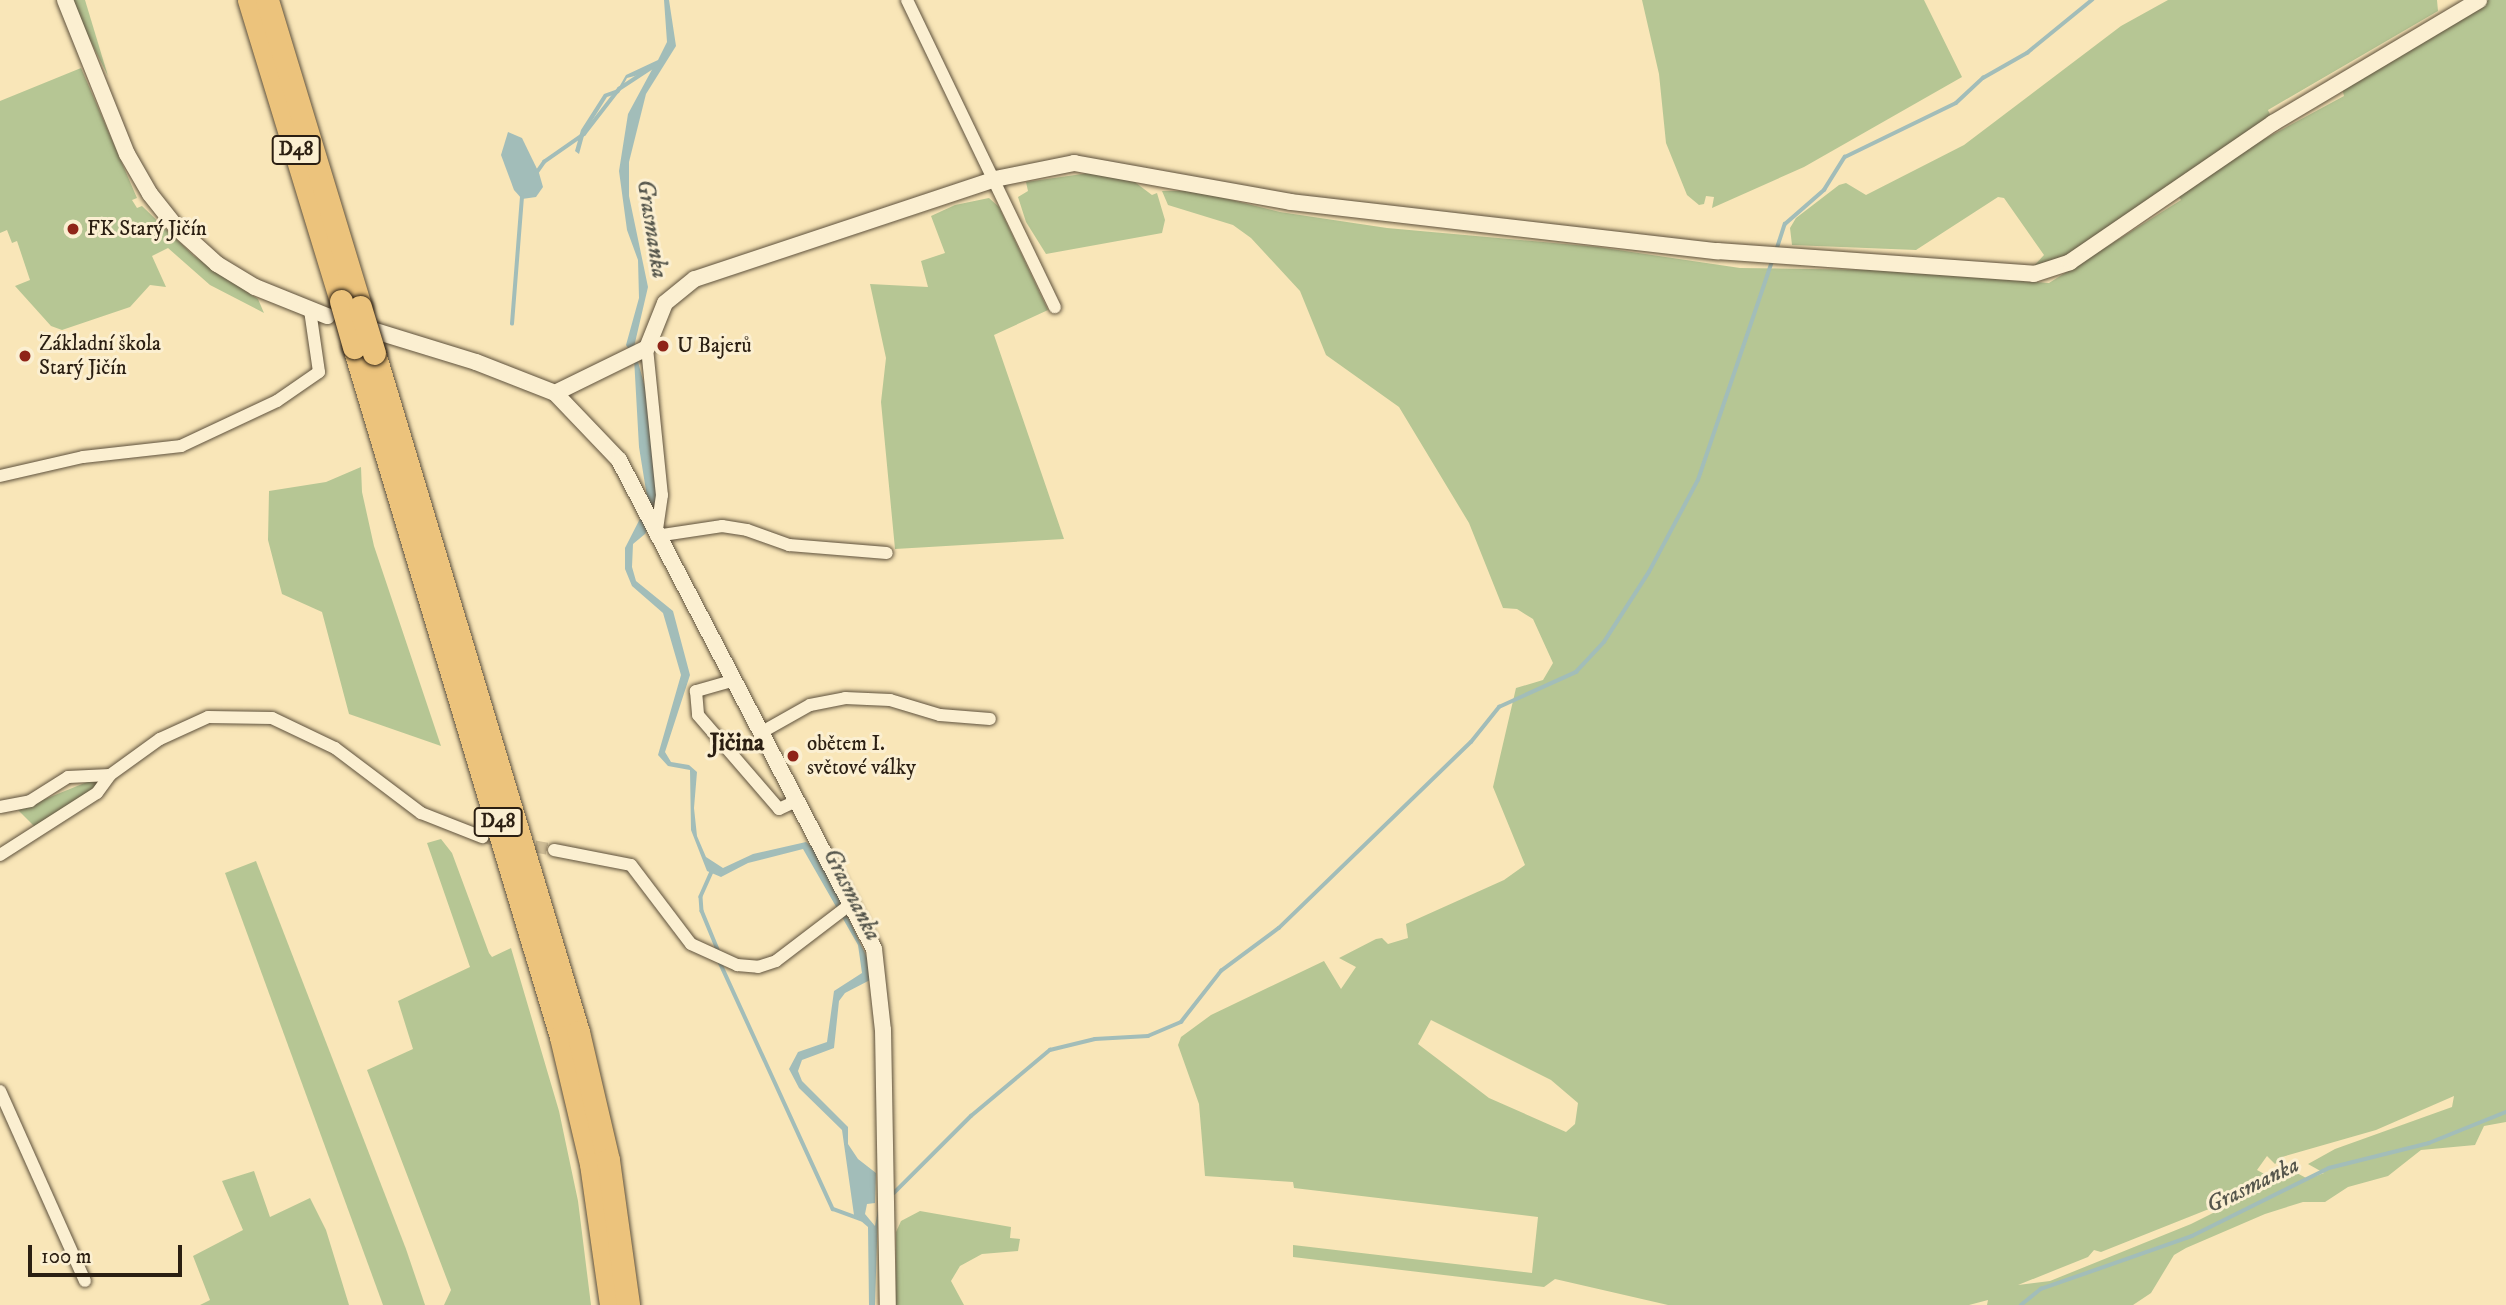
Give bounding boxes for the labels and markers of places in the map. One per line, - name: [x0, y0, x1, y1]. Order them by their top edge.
- place label: FK Starý Jičín: [87, 216, 207, 242]
- marker: FK Starý Jičín: [65, 221, 81, 237]
- place label: Základní škola Starý Jičín: [39, 331, 161, 381]
- place label: U Bajerů: [677, 333, 752, 359]
- marker: U Bajerů: [655, 338, 671, 354]
- marker: Základní škola Starý Jičín: [17, 348, 33, 364]
- place label: obětem I. světové války: [807, 731, 916, 781]
- marker: obětem I. světové války: [785, 748, 801, 764]

